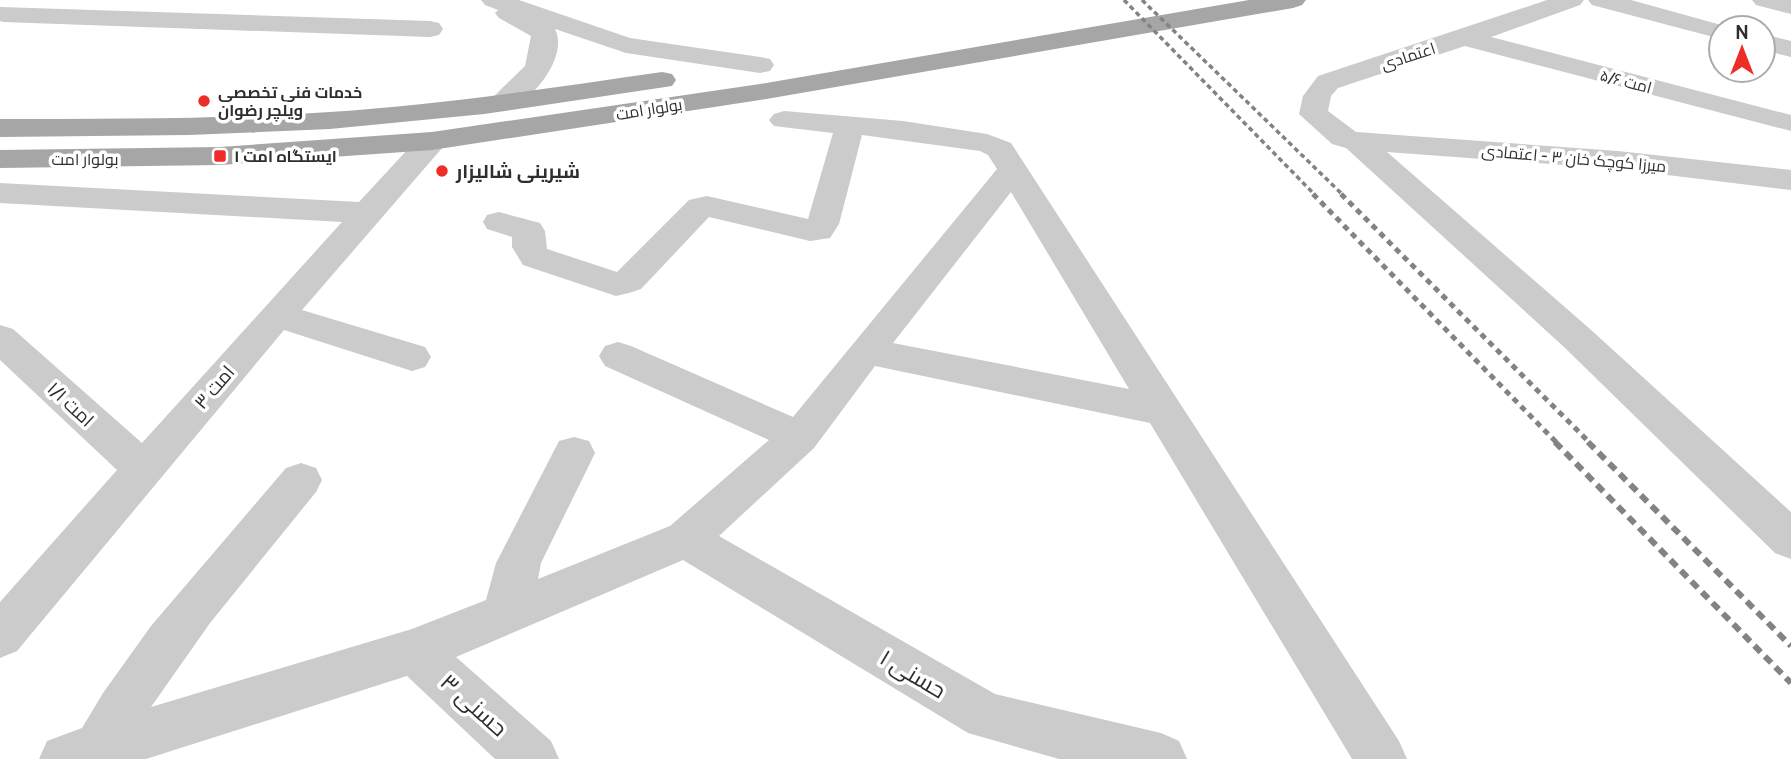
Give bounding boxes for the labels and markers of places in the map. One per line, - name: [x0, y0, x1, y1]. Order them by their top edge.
- place label: خدمات فنی تخصصی ویلچر رضوان: [218, 83, 362, 122]
- marker: خدمات فنی تخصصی ویلچر رضوان: [196, 93, 212, 109]
- place label: ایستگاه امت ۱: [234, 147, 337, 166]
- marker: ایستگاه امت ۱: [212, 148, 228, 164]
- place label: شیرینی شالیزار: [455, 160, 580, 183]
- marker: شیرینی شالیزار: [434, 163, 450, 179]

